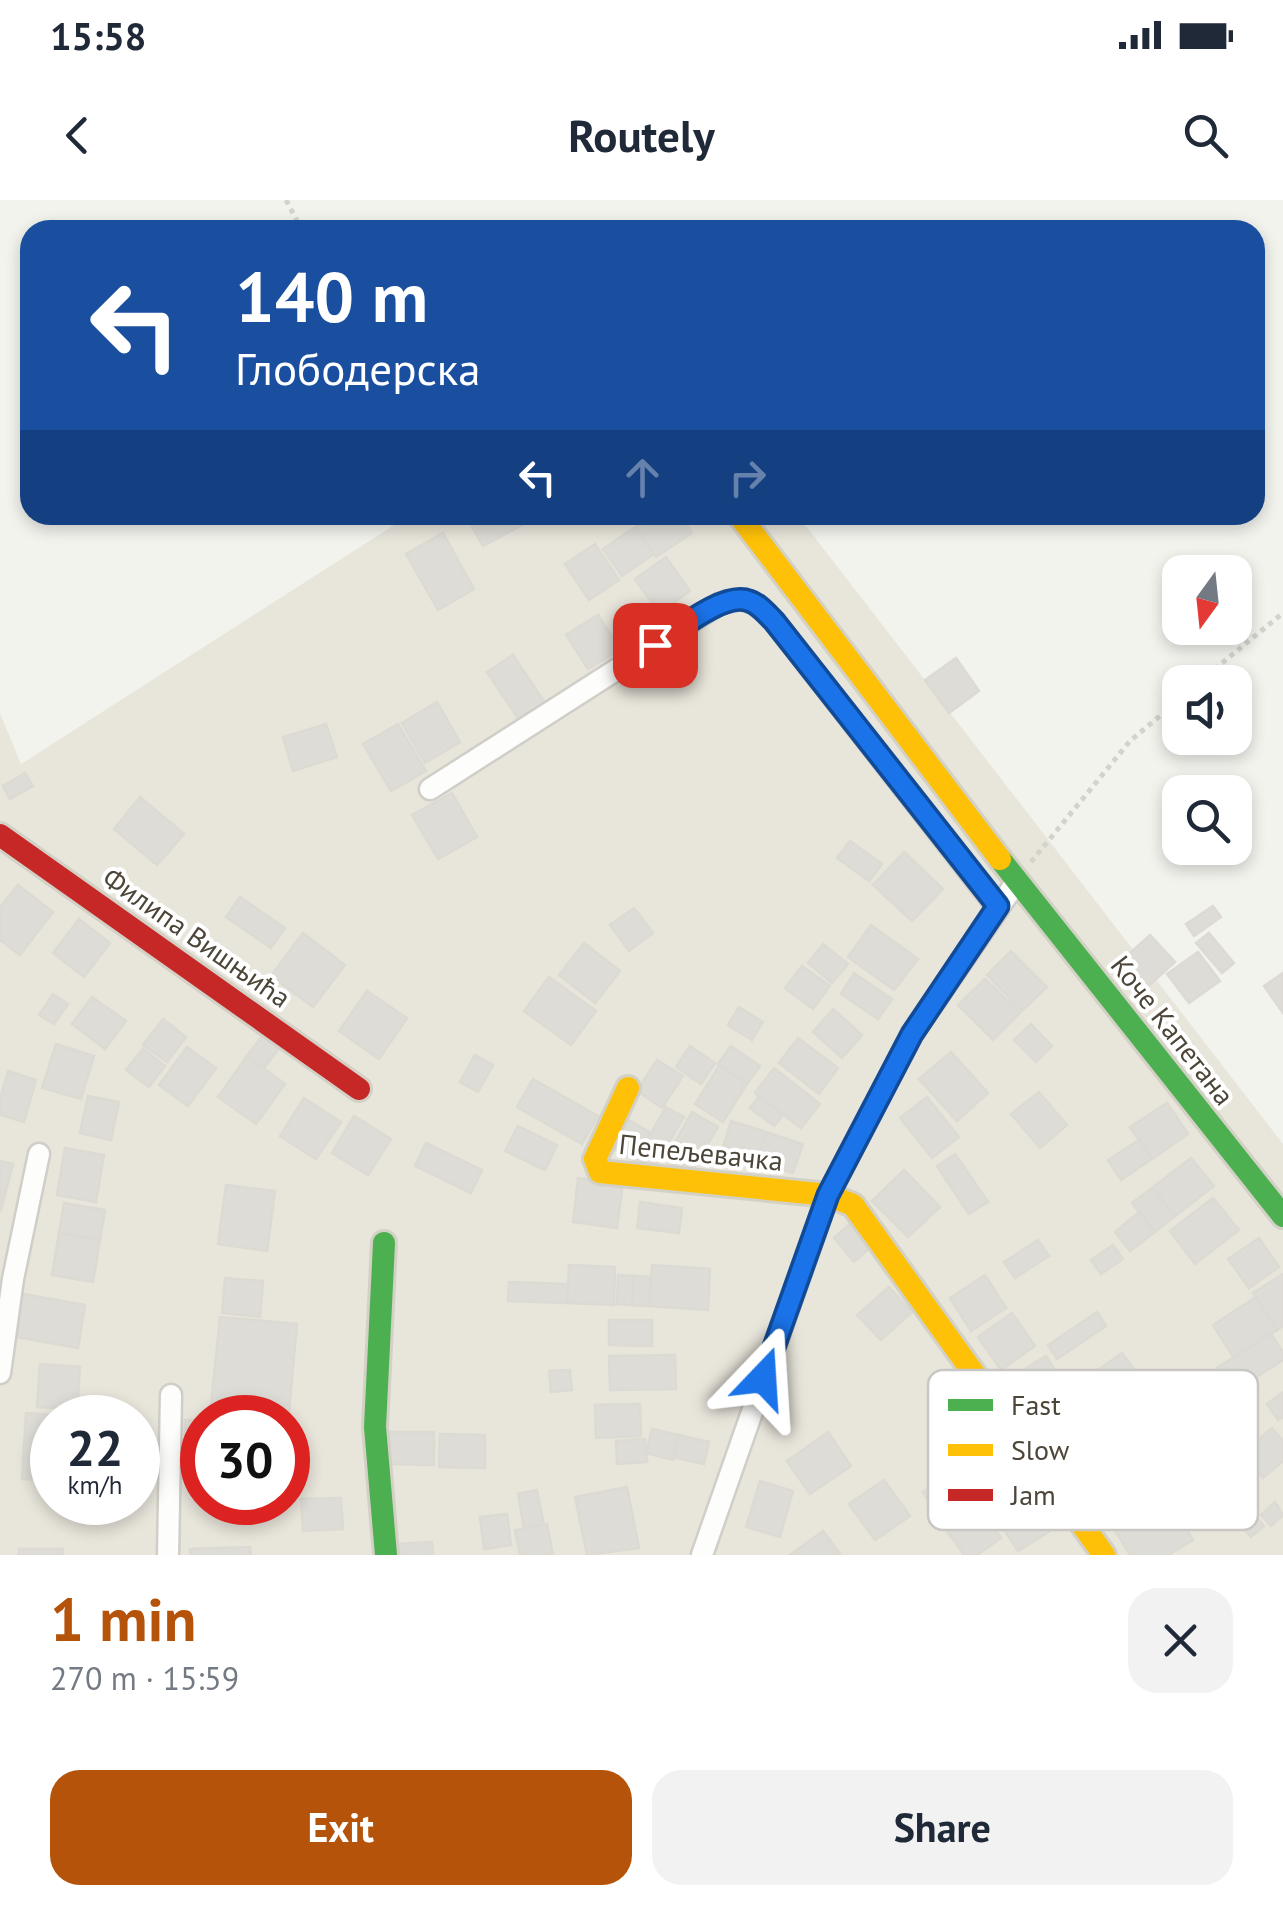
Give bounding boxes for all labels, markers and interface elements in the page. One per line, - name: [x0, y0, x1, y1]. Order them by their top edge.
- text: 15:58: [50, 11, 146, 60]
- text: Routely: [568, 106, 715, 164]
- icon: back: [50, 108, 105, 163]
- icon: search: [1178, 108, 1233, 163]
- text: 140 m: [235, 251, 428, 341]
- icon: left: [70, 260, 200, 390]
- text: Глободерска: [235, 339, 481, 397]
- icon: left: [510, 450, 565, 505]
- icon: ahead: [615, 450, 670, 505]
- icon: right: [720, 450, 775, 505]
- north arrow: [1162, 555, 1252, 645]
- map controls: [1162, 555, 1252, 865]
- pin: [613, 603, 698, 688]
- icon: arrive: [628, 618, 683, 673]
- button: sound: [1162, 665, 1252, 755]
- button: search: [1162, 775, 1252, 865]
- street label: Филипа Вишњића: [96, 858, 298, 1016]
- street label: Коче Капетана: [1103, 948, 1243, 1112]
- street label: Пепељевачка: [617, 1125, 785, 1179]
- position arrow: [711, 1326, 815, 1430]
- legend: [928, 1370, 1258, 1530]
- text: Fast: [1011, 1386, 1061, 1423]
- speed limit sign: 30: [180, 1395, 310, 1525]
- text: 22: [67, 1415, 123, 1480]
- text: Slow: [1011, 1431, 1070, 1468]
- text: km/h: [68, 1469, 122, 1501]
- text: Jam: [1010, 1476, 1056, 1513]
- text: 1 min: [50, 1580, 196, 1658]
- button: close: [1128, 1588, 1233, 1693]
- text: 270 m · 15:59: [50, 1657, 239, 1699]
- button: Exit: [50, 1770, 632, 1885]
- button: Share: [652, 1770, 1233, 1885]

